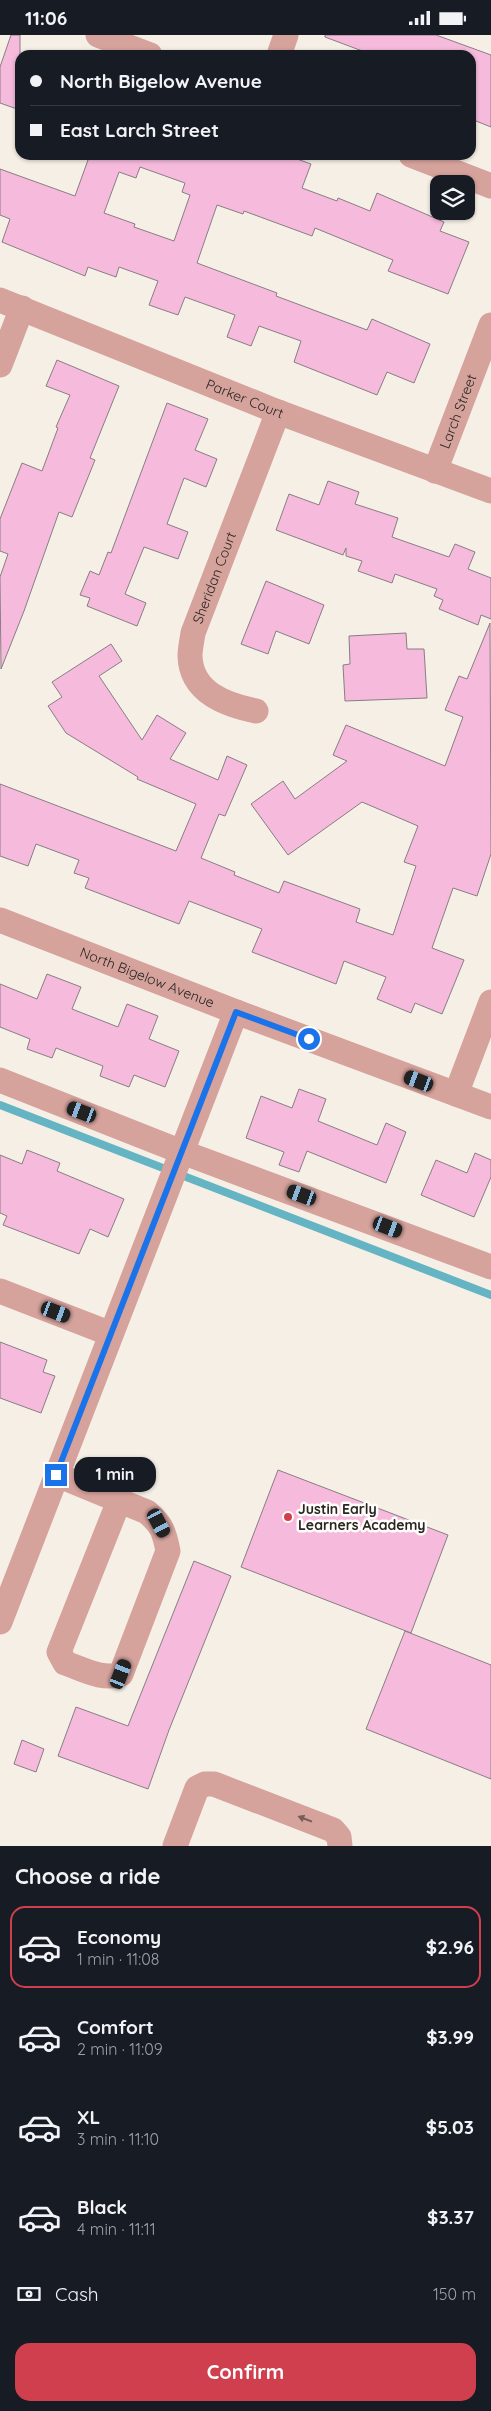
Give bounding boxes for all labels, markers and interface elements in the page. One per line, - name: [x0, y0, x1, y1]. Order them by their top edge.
- text: 11:06: [25, 6, 67, 30]
- text: North Bigelow Avenue: [60, 69, 262, 93]
- text: East Larch Street: [60, 118, 219, 142]
- map controls: [430, 175, 475, 220]
- button: layers: [430, 175, 475, 220]
- street label: Larch Street: [435, 371, 480, 451]
- street label: Parker Court: [203, 375, 286, 422]
- street label: Sheridan Court: [188, 529, 240, 626]
- street label: North Bigelow Avenue: [77, 943, 217, 1012]
- route start: [298, 1028, 320, 1050]
- car: [402, 1069, 435, 1093]
- car: [65, 1100, 98, 1124]
- car: [285, 1183, 318, 1207]
- car: [371, 1215, 404, 1239]
- car: [39, 1300, 72, 1324]
- callout: 1 min: [74, 1457, 156, 1493]
- route end: [45, 1464, 67, 1486]
- text: 1 min: [96, 1464, 134, 1484]
- place label: Justin Early Learners Academy: [298, 1500, 426, 1534]
- car: [145, 1506, 172, 1540]
- marker: Justin Early Learners Academy: [282, 1511, 294, 1523]
- car: [108, 1657, 133, 1691]
- one-way arrow: [297, 1815, 312, 1823]
- text: Choose a ride: [15, 1862, 160, 1890]
- icon: car: [17, 1925, 62, 1970]
- text: Economy: [77, 1925, 161, 1949]
- text: $2.96: [426, 1935, 474, 1959]
- text: 1 min · 11:08: [77, 1949, 159, 1969]
- icon: car: [17, 2015, 62, 2060]
- text: Comfort: [77, 2015, 154, 2039]
- text: $3.99: [426, 2025, 474, 2049]
- text: 2 min · 11:09: [77, 2039, 163, 2059]
- icon: car: [17, 2105, 62, 2150]
- text: XL: [77, 2105, 100, 2129]
- text: $5.03: [426, 2115, 474, 2139]
- text: 3 min · 11:10: [77, 2129, 159, 2149]
- icon: car: [17, 2195, 62, 2240]
- text: Black: [77, 2195, 127, 2219]
- text: $3.37: [427, 2205, 474, 2229]
- text: 4 min · 11:11: [77, 2219, 156, 2239]
- icon: cash: [15, 2280, 43, 2308]
- text: Cash: [55, 2282, 99, 2306]
- text: 150 m: [433, 2284, 476, 2304]
- button: Confirm: [15, 2343, 476, 2401]

